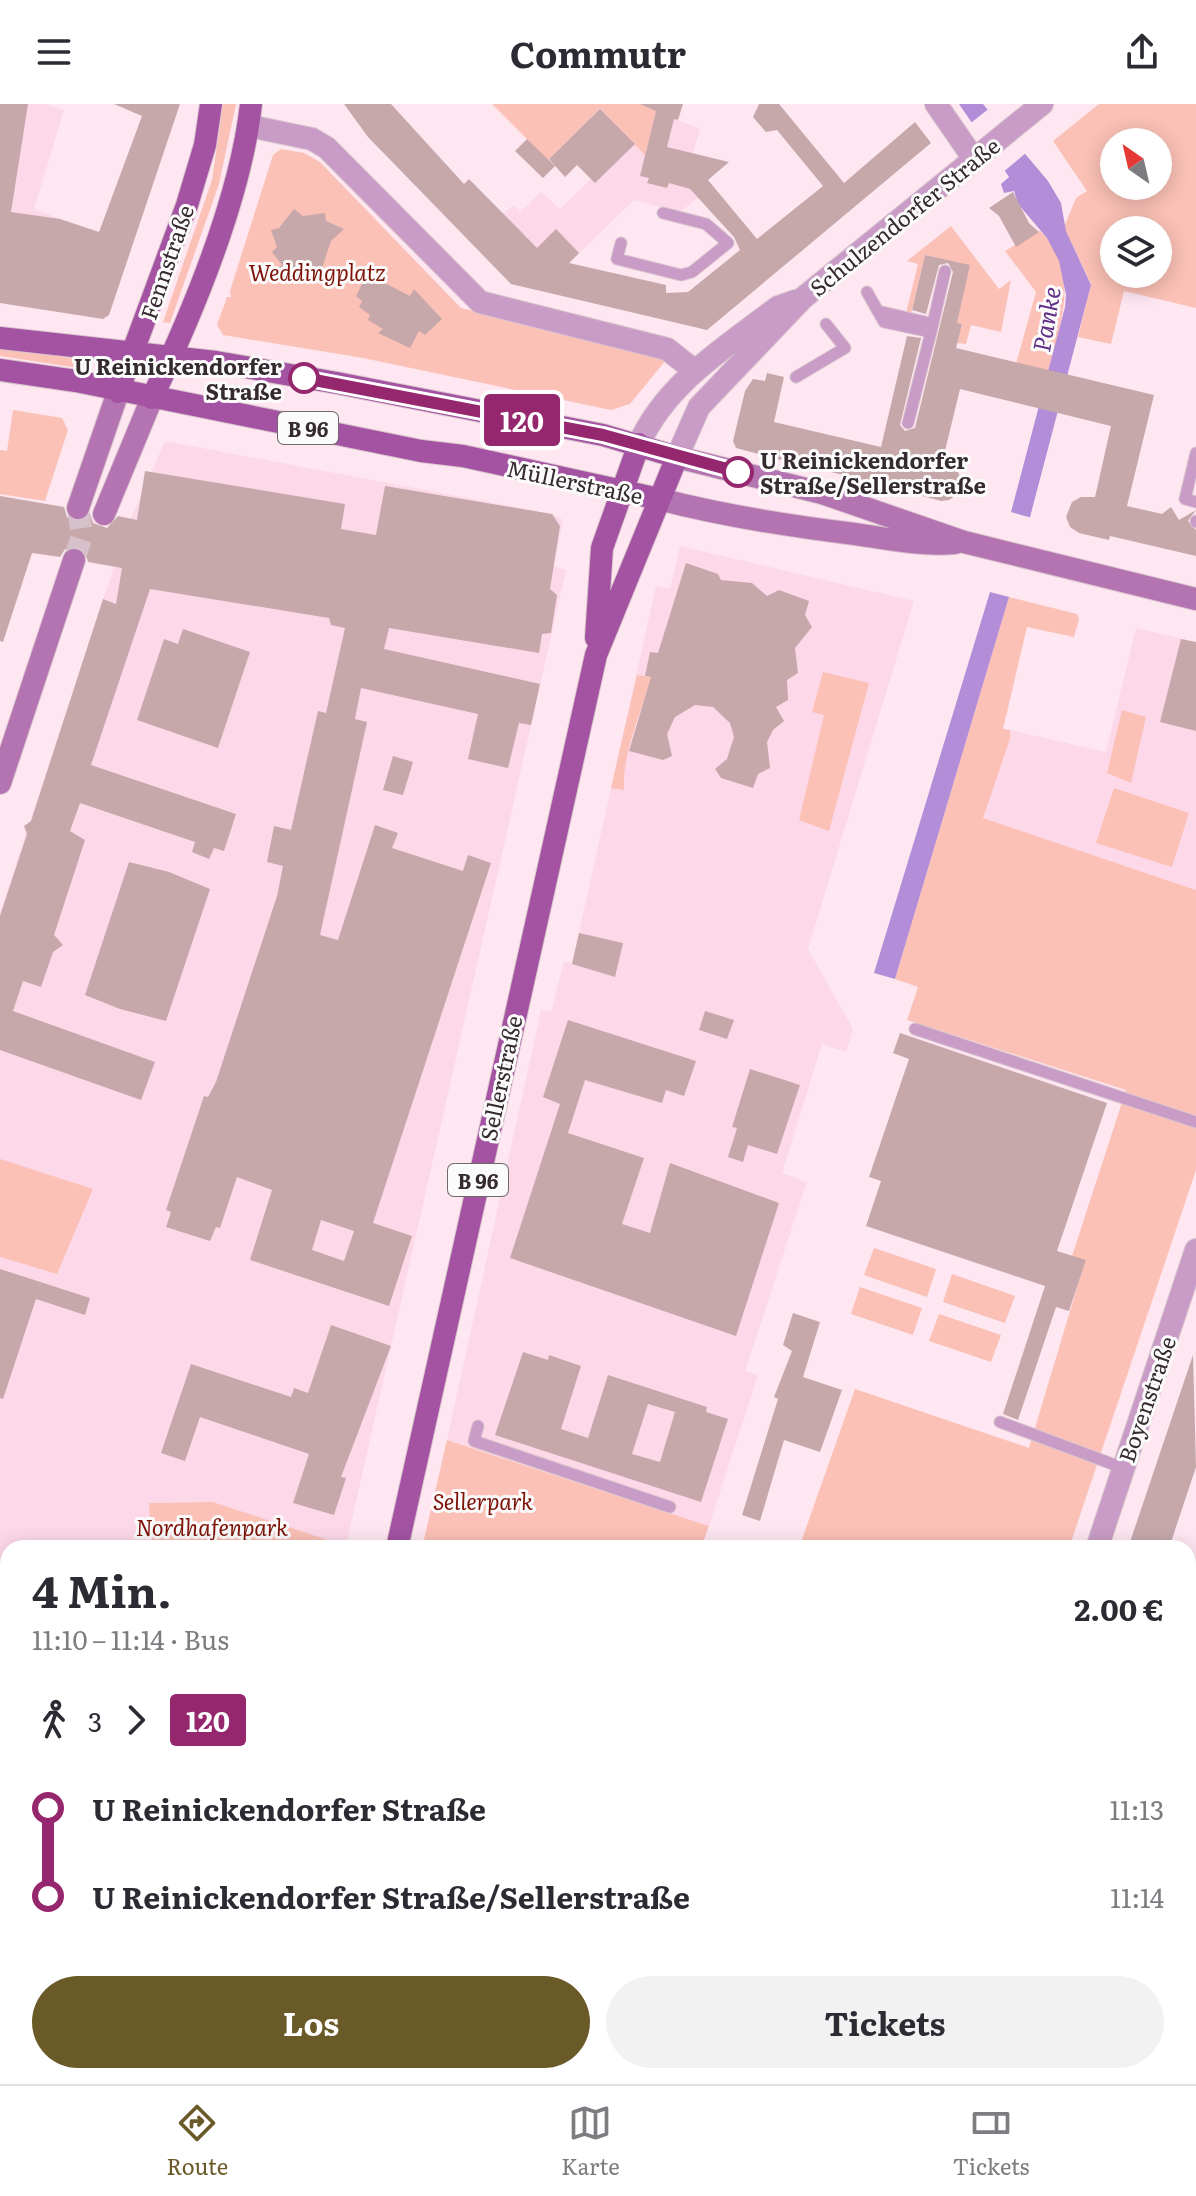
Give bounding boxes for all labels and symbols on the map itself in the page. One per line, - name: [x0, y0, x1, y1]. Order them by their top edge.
- north arrow: [1100, 128, 1172, 200]
- street label: Schulzendorfer Straße: [802, 129, 1006, 303]
- street label: Fennstraße: [131, 200, 201, 324]
- park label: Weddingplatz: [249, 255, 386, 288]
- water label: Panke: [1022, 284, 1068, 354]
- place label: U Reinickendorfer Straße: [74, 349, 282, 407]
- marker: U Reinickendorfer Straße: [289, 363, 319, 393]
- line badge: 120: [476, 394, 568, 446]
- road number: B 96: [278, 412, 338, 444]
- place label: U Reinickendorfer Straße/Sellerstraße: [760, 443, 986, 501]
- street label: Müllerstraße: [504, 451, 646, 511]
- marker: U Reinickendorfer Straße/Sellerstraße: [723, 457, 753, 487]
- street label: Sellerstraße: [471, 1012, 529, 1144]
- road number: B 96: [448, 1164, 508, 1196]
- street label: Boyenstraße: [1109, 1331, 1183, 1467]
- park label: Sellerpark: [433, 1484, 533, 1517]
- park label: Nordhafenpark: [136, 1510, 288, 1543]

